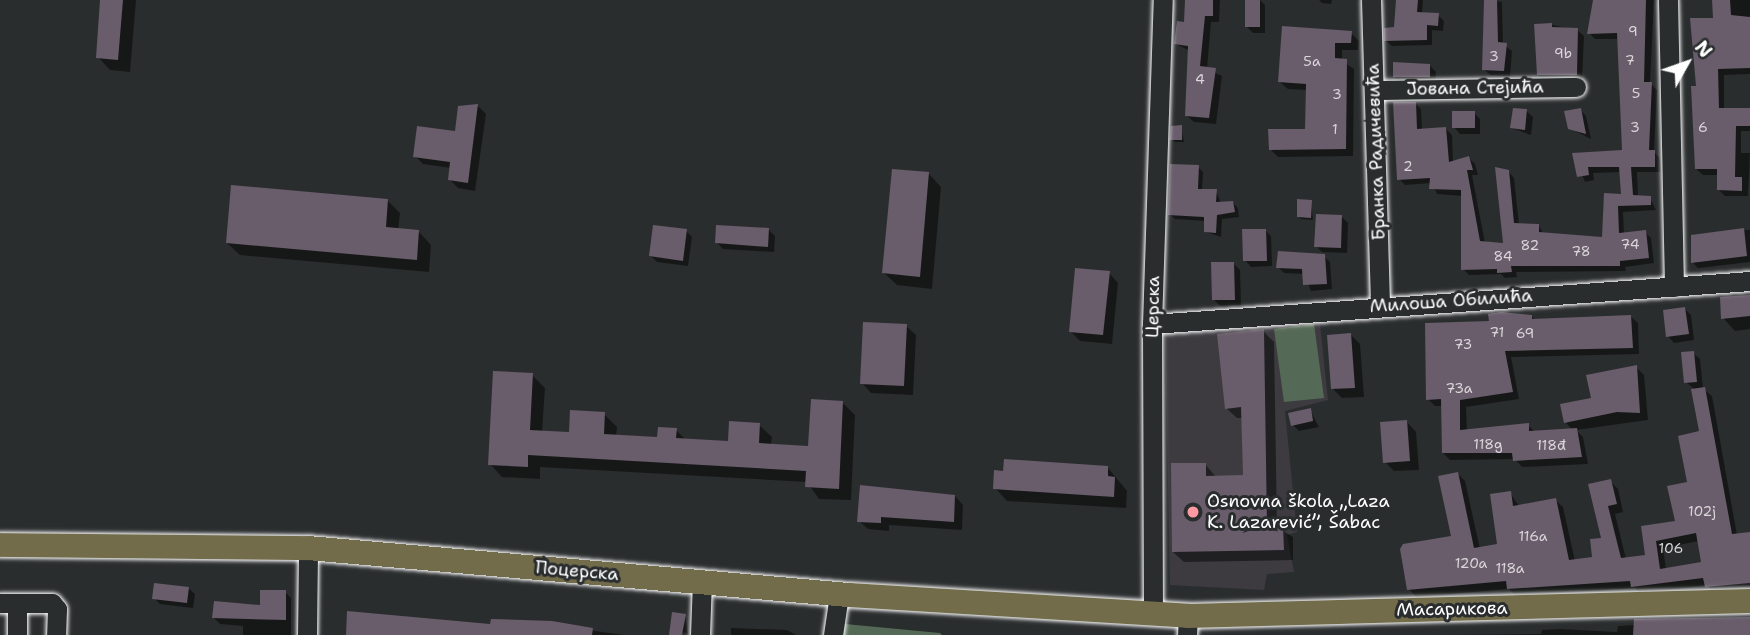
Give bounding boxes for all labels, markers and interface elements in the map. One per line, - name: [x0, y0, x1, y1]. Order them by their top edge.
- house number: 9: [1628, 23, 1638, 39]
- north arrow: [1652, 28, 1722, 98]
- text: N: [1689, 35, 1718, 63]
- house number: 9b: [1554, 45, 1572, 61]
- house number: 3: [1489, 48, 1499, 64]
- house number: 7: [1625, 52, 1635, 68]
- house number: 5a: [1303, 53, 1321, 69]
- street label: Бранка Радичевића: [1362, 63, 1390, 241]
- house number: 4: [1195, 71, 1205, 87]
- street label: Јована Стејића: [1406, 76, 1544, 100]
- house number: 5: [1632, 85, 1640, 101]
- house number: 3: [1332, 86, 1342, 102]
- house number: 3: [1630, 119, 1640, 135]
- house number: 6: [1698, 119, 1708, 135]
- house number: 1: [1332, 121, 1338, 137]
- house number: 2: [1403, 158, 1413, 174]
- house number: 74: [1621, 236, 1639, 252]
- house number: 82: [1521, 237, 1539, 253]
- house number: 78: [1571, 243, 1591, 259]
- house number: 84: [1493, 248, 1513, 264]
- street label: Церска: [1142, 276, 1164, 338]
- street label: Милоша Обилића: [1369, 285, 1533, 317]
- house number: 71: [1490, 324, 1504, 340]
- house number: 69: [1516, 325, 1534, 341]
- house number: 73: [1454, 336, 1472, 352]
- house number: 73a: [1445, 380, 1473, 396]
- house number: 118g: [1473, 436, 1503, 452]
- house number: 118đ: [1536, 437, 1566, 453]
- place label: Osnovna škola „Laza K. Lazarević”, Šabac: [1207, 491, 1390, 534]
- house number: 102j: [1688, 503, 1716, 519]
- marker: Osnovna škola „Laza K. Lazarević”, Šabac: [1185, 504, 1201, 520]
- house number: 116a: [1518, 528, 1548, 544]
- house number: 106: [1659, 540, 1683, 556]
- house number: 120a: [1455, 555, 1487, 571]
- street label: Поцерска: [535, 557, 619, 585]
- house number: 118a: [1495, 560, 1525, 576]
- street label: Масарикова: [1396, 597, 1508, 621]

